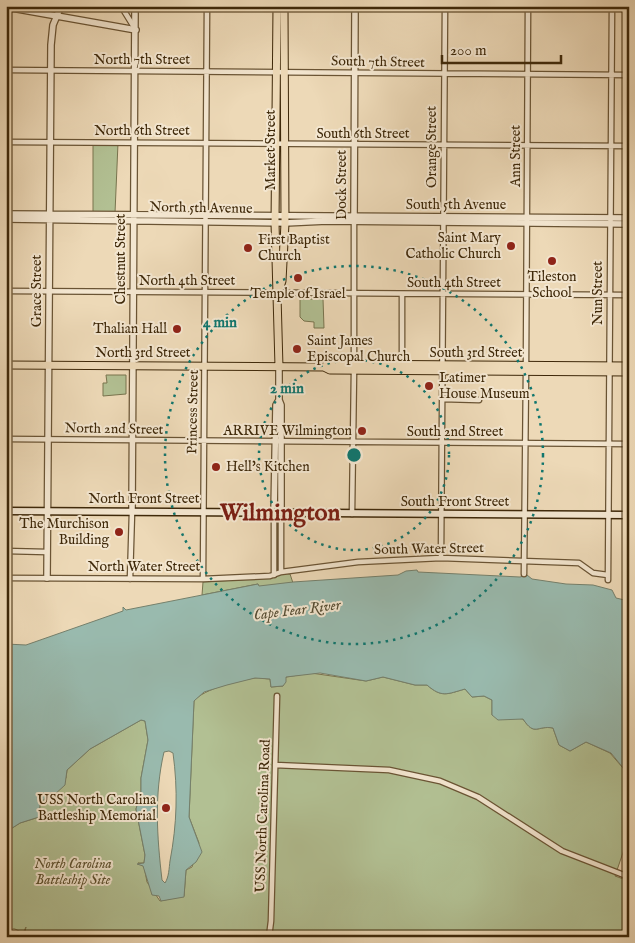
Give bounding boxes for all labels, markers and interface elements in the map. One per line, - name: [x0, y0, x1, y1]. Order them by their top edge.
- scale bar: [442, 32, 561, 64]
- text: 200 m: [450, 41, 487, 60]
- street label: North 7th Street: [94, 51, 190, 69]
- street label: South 7th Street: [331, 52, 425, 72]
- street label: Orange Street: [423, 106, 441, 188]
- street label: Market Street: [262, 109, 280, 190]
- street label: North 6th Street: [94, 122, 190, 140]
- street label: South 6th Street: [316, 125, 410, 143]
- street label: Ann Street: [507, 125, 525, 188]
- street label: Dock Street: [333, 150, 351, 220]
- street label: South 5th Avenue: [406, 196, 507, 214]
- street label: North 5th Avenue: [149, 198, 253, 218]
- street label: Chestnut Street: [112, 213, 130, 304]
- place label: Saint Mary Catholic Church: [405, 229, 502, 263]
- place label: First Baptist Church: [258, 231, 330, 265]
- marker: Saint Mary Catholic Church: [505, 240, 517, 252]
- marker: First Baptist Church: [242, 242, 254, 254]
- street label: Grace Street: [28, 255, 46, 327]
- marker: Tileston School: [546, 255, 558, 267]
- street label: Nun Street: [589, 261, 607, 325]
- place label: Tileston School: [528, 268, 577, 302]
- street label: North 4th Street: [139, 272, 236, 290]
- marker: Temple of Israel: [292, 272, 304, 284]
- street label: South 4th Street: [407, 274, 501, 292]
- place label: Temple of Israel: [250, 285, 346, 303]
- text: 4 min: [203, 313, 237, 332]
- place label: Thalian Hall: [93, 320, 167, 338]
- marker: Thalian Hall: [171, 323, 183, 335]
- place label: Saint James Episcopal Church: [307, 332, 411, 366]
- marker: Saint James Episcopal Church: [291, 343, 303, 355]
- street label: North 3rd Street: [95, 344, 191, 362]
- street label: South 3rd Street: [430, 344, 523, 362]
- street label: Princess Street: [183, 369, 203, 454]
- place label: Latimer House Museum: [439, 369, 530, 403]
- text: 2 min: [270, 379, 304, 398]
- marker: Latimer House Museum: [423, 380, 435, 392]
- street label: North 2nd Street: [64, 419, 164, 439]
- place label: ARRIVE Wilmington: [222, 422, 353, 440]
- street label: South 2nd Street: [407, 423, 503, 441]
- marker: ARRIVE Wilmington: [356, 425, 368, 437]
- centre of rings: [345, 446, 363, 464]
- place label: Hell's Kitchen: [226, 458, 310, 476]
- marker: Hell's Kitchen: [210, 461, 222, 473]
- street label: North Front Street: [88, 490, 200, 508]
- street label: South Front Street: [401, 493, 510, 511]
- district label: Wilmington: [219, 498, 340, 529]
- place label: The Murchison Building: [19, 515, 110, 549]
- marker: The Murchison Building: [113, 526, 125, 538]
- street label: South Water Street: [374, 539, 484, 559]
- street label: North Water Street: [88, 558, 200, 576]
- water label: Cape Fear River: [252, 595, 342, 625]
- street label: USS North Carolina Road: [251, 739, 275, 893]
- place label: USS North Carolina Battleship Memorial: [37, 791, 157, 825]
- marker: USS North Carolina Battleship Memorial: [160, 802, 172, 814]
- park label: North Carolina Battleship Site: [34, 855, 112, 889]

